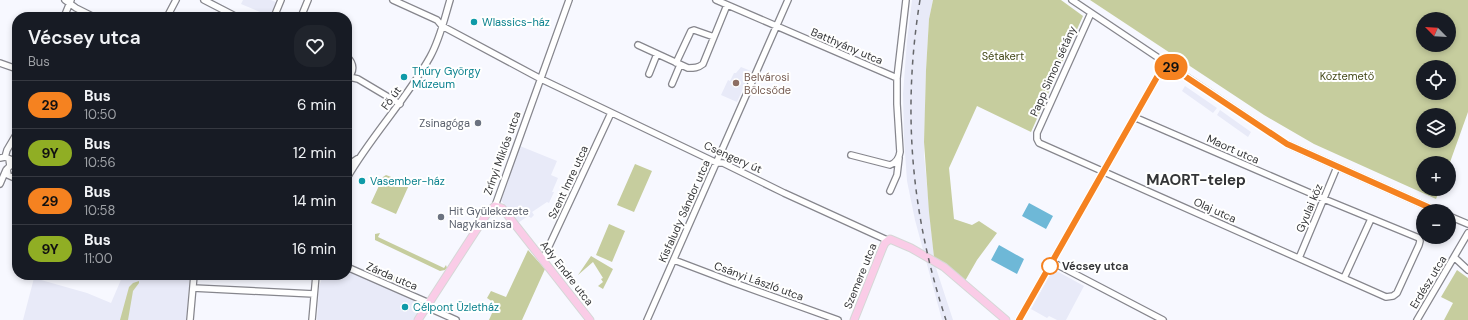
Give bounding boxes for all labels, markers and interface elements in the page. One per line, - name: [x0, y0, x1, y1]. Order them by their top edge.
- north arrow: [1416, 12, 1456, 52]
- map controls: [1416, 12, 1456, 244]
- place label: Wlassics-ház: [482, 15, 550, 29]
- marker: Wlassics-ház: [469, 17, 479, 27]
- street label: Papp Simon sétány: [1027, 24, 1079, 118]
- text: Vécsey utca: [28, 25, 141, 50]
- button: heart: [294, 25, 336, 67]
- street label: Batthyány utca: [809, 25, 885, 67]
- park label: Sétakert: [982, 49, 1024, 63]
- text: Bus: [28, 53, 50, 70]
- line badge: 29: [1153, 54, 1189, 80]
- text: 29: [1163, 58, 1179, 76]
- button: locate: [1416, 60, 1456, 100]
- place label: Thúry György Múzeum: [412, 64, 481, 91]
- park label: Köztemető: [1320, 69, 1374, 83]
- place label: Belvárosi Bölcsőde: [744, 70, 791, 97]
- marker: Thúry György Múzeum: [399, 72, 409, 82]
- marker: Belvárosi Bölcsőde: [731, 78, 741, 88]
- street label: Fő út: [378, 83, 404, 113]
- text: Bus: [84, 86, 111, 106]
- text: 6 min: [297, 95, 336, 115]
- text: 29: [42, 96, 58, 114]
- text: 10:50: [84, 106, 116, 123]
- button: layers: [1416, 108, 1456, 148]
- street label: Zrínyi Miklós utca: [480, 109, 524, 197]
- place label: Zsinagóga: [419, 116, 470, 130]
- marker: Zsinagóga: [473, 118, 483, 128]
- street label: Maort utca: [1205, 131, 1261, 167]
- text: Bus: [84, 134, 111, 154]
- street label: Csengery út: [702, 138, 764, 176]
- text: 12 min: [293, 143, 336, 163]
- street label: Szent Imre utca: [545, 143, 591, 221]
- text: 9Y: [41, 144, 59, 162]
- text: 10:56: [84, 154, 116, 171]
- button: +: [1416, 156, 1456, 196]
- street label: Kisfaludy Sándor utca: [655, 158, 713, 264]
- district label: MAORT-telep: [1146, 170, 1246, 190]
- place label: Vasember-ház: [370, 174, 445, 188]
- marker: Vasember-ház: [357, 176, 367, 186]
- text: Bus: [84, 182, 111, 202]
- street label: Gyulai köz: [1293, 182, 1325, 234]
- text: 14 min: [293, 191, 336, 211]
- text: 29: [42, 192, 58, 210]
- street label: Olaj utca: [1191, 194, 1239, 226]
- text: 10:58: [84, 202, 115, 219]
- place label: Hit Gyülekezete Nagykanizsa: [449, 204, 529, 231]
- button: −: [1416, 204, 1456, 244]
- marker: Hit Gyülekezete Nagykanizsa: [436, 212, 446, 222]
- text: Bus: [84, 230, 111, 250]
- street label: Ady Endre utca: [537, 238, 597, 308]
- text: 16 min: [292, 239, 336, 259]
- text: 9Y: [41, 240, 59, 258]
- street label: Szemere utca: [840, 241, 880, 311]
- text: 11:00: [84, 250, 113, 267]
- street label: Erdész utca: [1407, 253, 1449, 311]
- marker: Vécsey utca: [1041, 257, 1059, 275]
- street label: Csányi László utca: [712, 258, 806, 304]
- street label: Zárda utca: [364, 259, 420, 293]
- place label: Vécsey utca: [1062, 259, 1128, 273]
- place label: Célpont Üzletház: [413, 300, 499, 314]
- marker: Célpont Üzletház: [400, 302, 410, 312]

